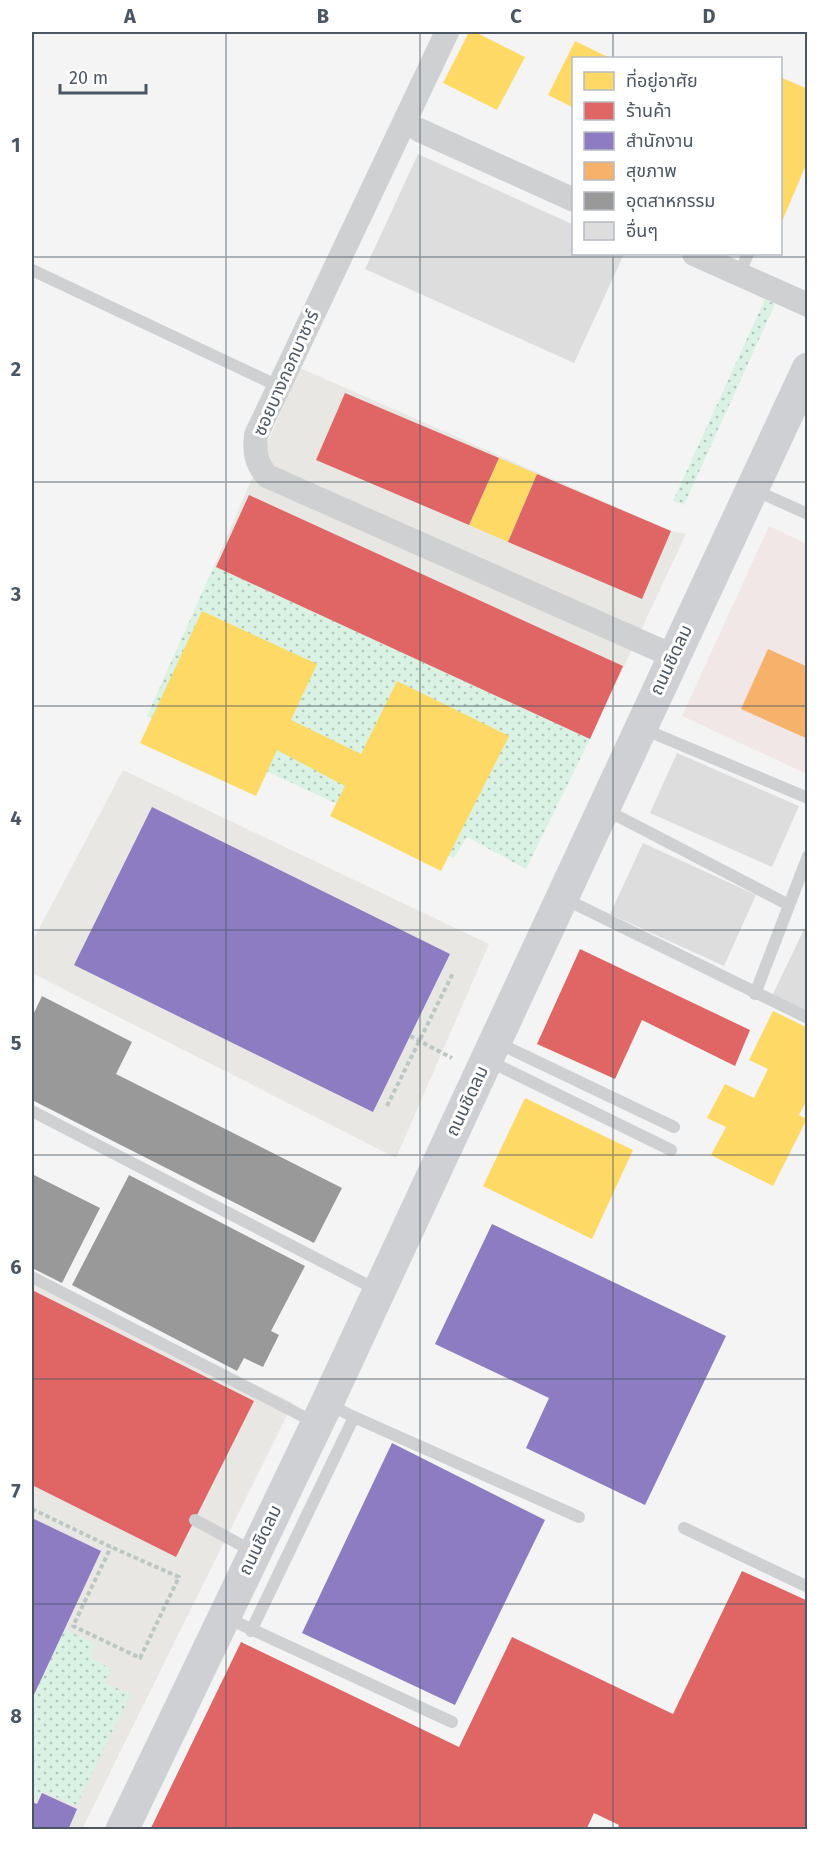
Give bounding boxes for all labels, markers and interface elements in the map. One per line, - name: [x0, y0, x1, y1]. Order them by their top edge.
- text: A: [123, 4, 137, 28]
- text: B: [317, 4, 329, 28]
- text: C: [510, 4, 522, 28]
- text: D: [702, 4, 716, 28]
- scale bar: [60, 57, 146, 95]
- legend: [572, 57, 782, 255]
- text: 20 m: [69, 67, 108, 89]
- text: ที่อยู่อาศัย: [626, 68, 698, 93]
- text: ร้านค้า: [626, 100, 672, 122]
- text: สำนักงาน: [626, 130, 693, 152]
- text: 1: [11, 133, 21, 157]
- text: สุขภาพ: [626, 160, 677, 182]
- text: อุตสาหกรรม: [626, 190, 715, 212]
- text: อื่นๆ: [626, 218, 658, 242]
- street label: ซอยบางกอกบาซาร์: [248, 306, 324, 439]
- text: 2: [11, 357, 21, 381]
- text: 3: [10, 582, 21, 606]
- street label: ถนนชิดลม: [645, 621, 697, 699]
- text: 4: [10, 806, 22, 830]
- text: 5: [11, 1031, 22, 1055]
- street label: ถนนชิดลม: [441, 1062, 493, 1140]
- text: 6: [10, 1255, 22, 1279]
- text: 7: [11, 1479, 21, 1503]
- street label: ถนนชิดลม: [234, 1501, 286, 1579]
- text: 8: [10, 1704, 22, 1728]

